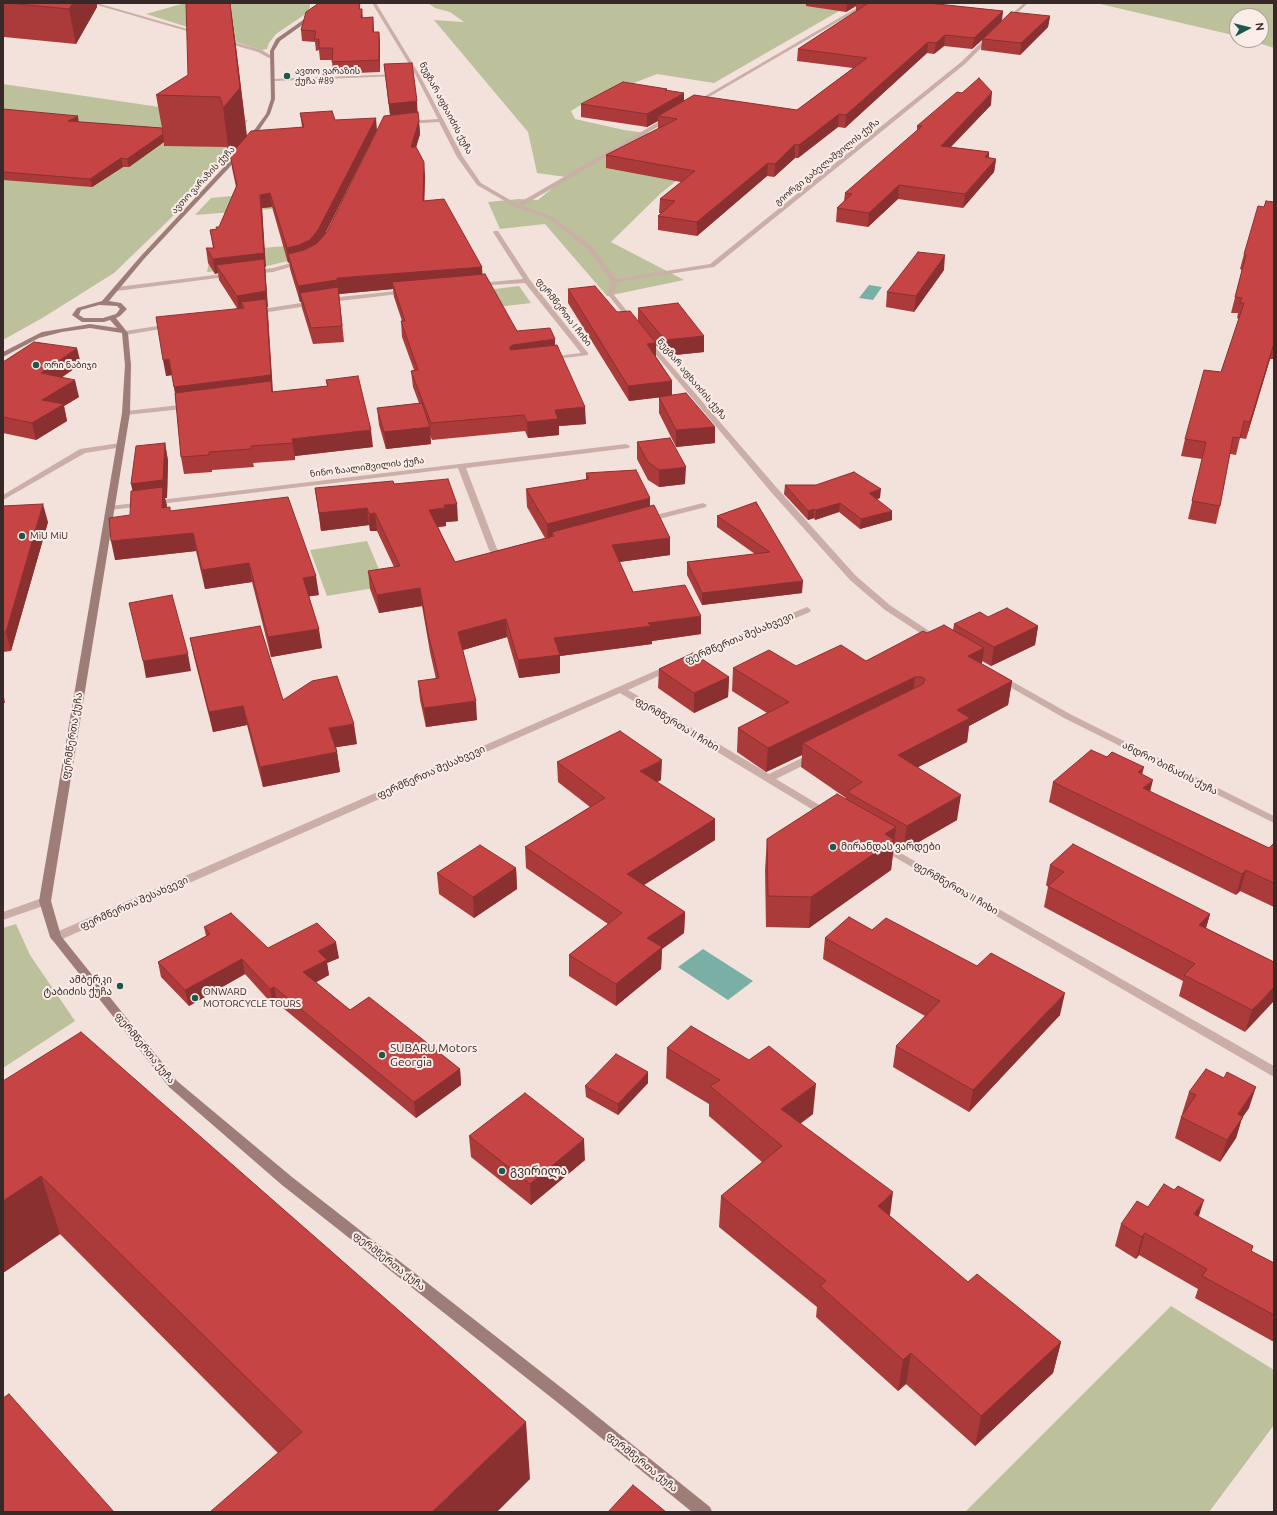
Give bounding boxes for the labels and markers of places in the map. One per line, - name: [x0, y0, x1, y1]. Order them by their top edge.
- place label: ავთო ვარაზის ქუჩა #89: [295, 66, 360, 87]
- marker: ავთო ვარაზის ქუჩა #89: [282, 71, 292, 81]
- marker: ორი ნაბიჯი: [31, 360, 41, 370]
- place label: ორი ნაბიჯი: [44, 360, 97, 370]
- place label: MiU MiU: [30, 530, 68, 542]
- marker: MiU MiU: [17, 531, 27, 541]
- place label: მირანდას ვარდები: [841, 841, 940, 853]
- marker: მირანდას ვარდები: [828, 842, 838, 852]
- place label: ამბერკი ტაბიძის ქუჩა: [44, 974, 112, 998]
- marker: ამბერკი ტაბიძის ქუჩა: [115, 981, 125, 991]
- place label: ONWARD MOTORCYCLE TOURS: [203, 986, 301, 1010]
- marker: ONWARD MOTORCYCLE TOURS: [190, 993, 200, 1003]
- place label: SUBARU Motors Georgia: [390, 1041, 477, 1069]
- marker: SUBARU Motors Georgia: [377, 1050, 387, 1060]
- place label: გვირილა: [510, 1164, 567, 1178]
- marker: გვირილა: [497, 1166, 507, 1176]

